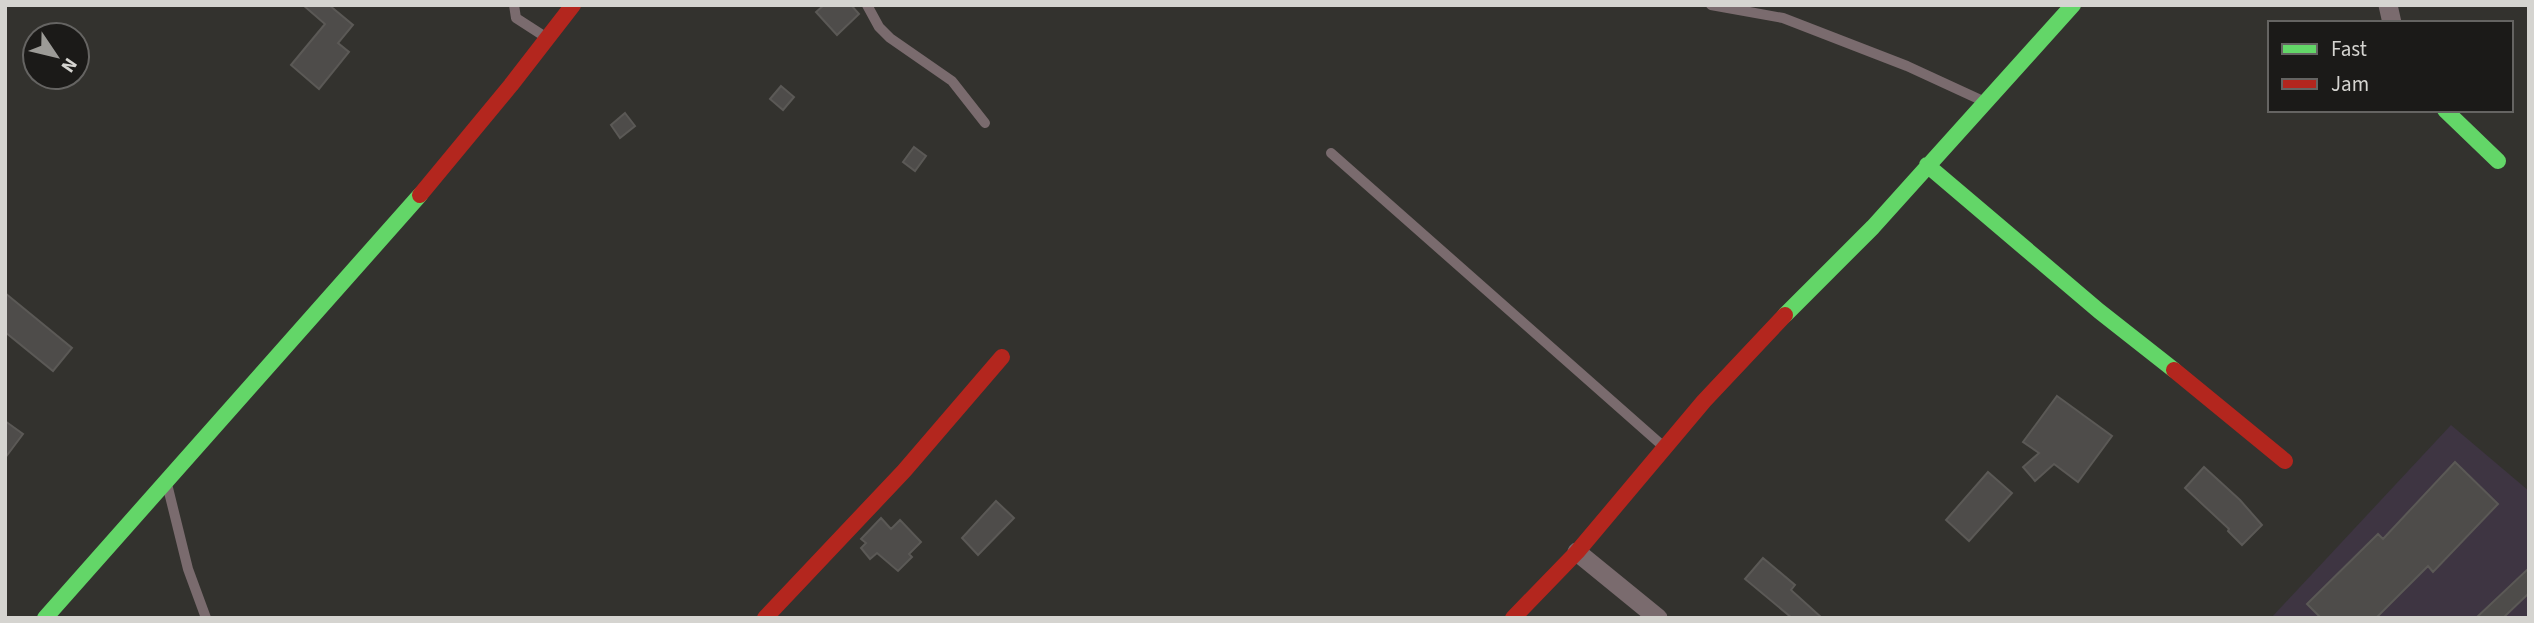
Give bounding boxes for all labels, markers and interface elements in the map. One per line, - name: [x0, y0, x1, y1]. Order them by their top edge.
- north arrow: [21, 21, 91, 91]
- legend: [2268, 21, 2513, 112]
- text: Fast: [2331, 34, 2367, 64]
- text: N: [54, 52, 83, 78]
- text: Jam: [2331, 69, 2369, 99]

